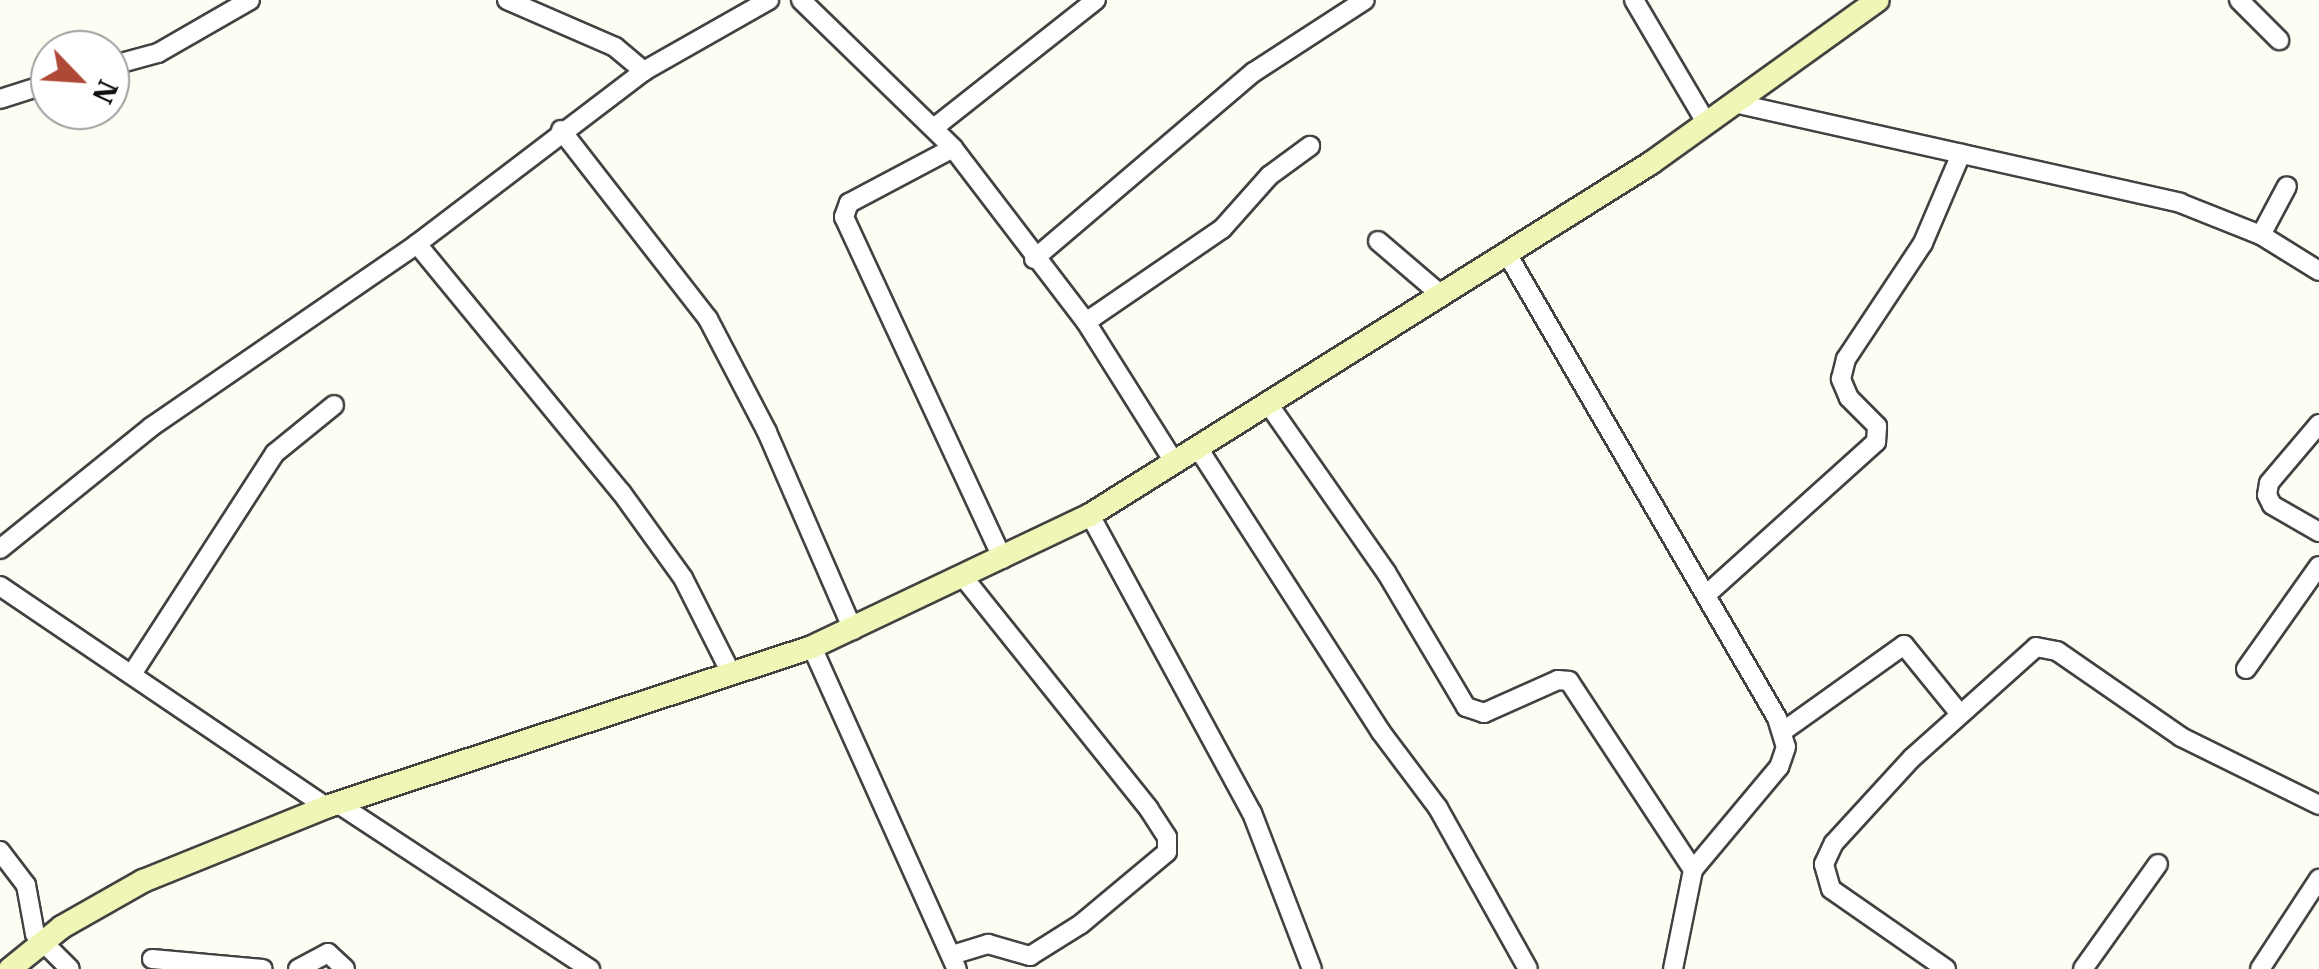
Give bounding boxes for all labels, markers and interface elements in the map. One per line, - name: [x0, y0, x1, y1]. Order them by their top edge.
- north arrow: [30, 30, 130, 130]
- text: N: [84, 74, 127, 110]

